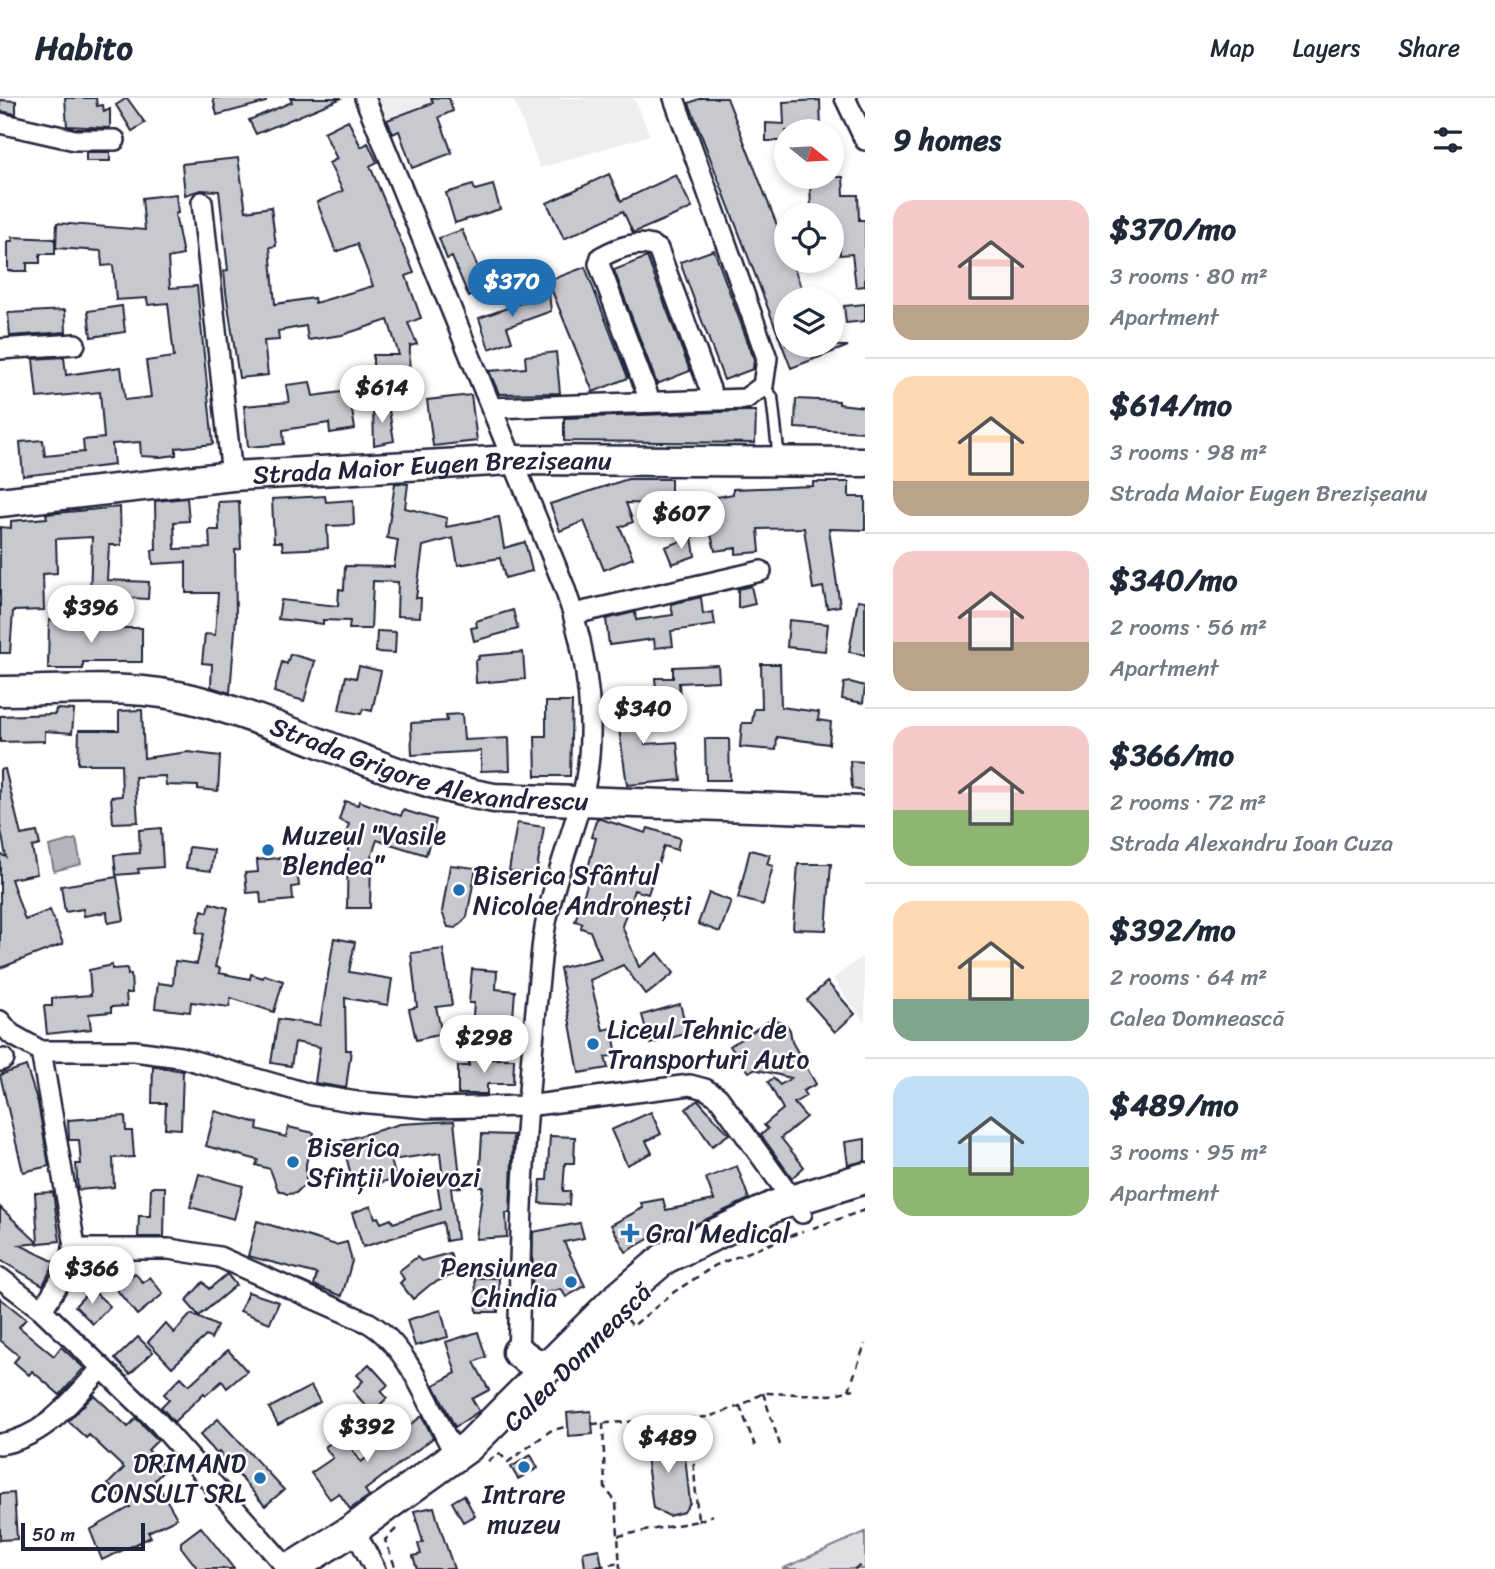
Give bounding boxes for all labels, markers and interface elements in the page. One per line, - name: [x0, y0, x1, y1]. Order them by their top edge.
- text: Habito: [35, 19, 133, 77]
- text: Map: [1210, 27, 1255, 69]
- text: Layers: [1293, 27, 1360, 69]
- text: Share: [1398, 27, 1460, 69]
- text: 9 homes: [893, 113, 1001, 167]
- north arrow: [774, 119, 844, 189]
- map controls: [774, 119, 844, 357]
- icon: filters: [1429, 121, 1467, 159]
- text: $370/mo: [1110, 202, 1236, 256]
- button: locate: [774, 203, 844, 273]
- icon: home: [949, 228, 1033, 312]
- text: 3 rooms · 80 m²: [1110, 256, 1268, 297]
- pin: $370: [471, 260, 553, 319]
- text: $370: [484, 261, 540, 302]
- button: layers: [774, 287, 844, 357]
- text: Apartment: [1110, 297, 1219, 338]
- pin: $614: [341, 366, 423, 425]
- text: $614: [356, 367, 408, 408]
- text: $614/mo: [1110, 378, 1232, 432]
- icon: home: [949, 404, 1033, 488]
- text: 3 rooms · 98 m²: [1110, 432, 1267, 473]
- street label: Strada Maior Eugen Brezișeanu: [252, 437, 612, 498]
- text: Strada Maior Eugen Brezișeanu: [1110, 473, 1428, 514]
- pin: $607: [640, 491, 722, 551]
- text: $607: [653, 493, 709, 534]
- text: $340/mo: [1110, 553, 1238, 607]
- icon: home: [949, 579, 1033, 663]
- pin: $396: [50, 586, 132, 645]
- text: $396: [63, 587, 119, 628]
- text: 2 rooms · 56 m²: [1110, 607, 1267, 648]
- text: Apartment: [1110, 648, 1219, 689]
- pin: $340: [602, 686, 684, 746]
- text: $340: [614, 688, 672, 729]
- street label: Strada Grigore Alexandrescu: [264, 703, 589, 824]
- text: $366/mo: [1110, 728, 1234, 782]
- icon: home: [949, 754, 1033, 838]
- text: 2 rooms · 72 m²: [1110, 782, 1266, 823]
- place label: Muzeul "Vasile Blendea": [282, 812, 447, 888]
- text: Strada Alexandru Ioan Cuza: [1110, 823, 1393, 864]
- marker: Muzeul "Vasile Blendea": [260, 842, 276, 858]
- place label: Biserica Sfântul Nicolae Andronești: [473, 852, 692, 928]
- marker: Biserica Sfântul Nicolae Andronești: [451, 882, 467, 898]
- text: $392/mo: [1110, 903, 1236, 957]
- icon: home: [949, 929, 1033, 1013]
- text: 2 rooms · 64 m²: [1110, 957, 1267, 998]
- text: Calea Domnească: [1110, 998, 1284, 1039]
- place label: Liceul Tehnic de Transporturi Auto: [607, 1006, 809, 1082]
- pin: $298: [443, 1016, 525, 1075]
- text: $298: [456, 1017, 512, 1058]
- marker: Liceul Tehnic de Transporturi Auto: [585, 1036, 601, 1052]
- text: $489/mo: [1110, 1078, 1239, 1132]
- icon: home: [949, 1104, 1033, 1188]
- place label: Biserica Sfinții Voievozi: [307, 1124, 481, 1200]
- text: 3 rooms · 95 m²: [1110, 1132, 1267, 1173]
- marker: Biserica Sfinții Voievozi: [285, 1154, 301, 1170]
- text: Apartment: [1110, 1173, 1219, 1214]
- place label: Gral Medical: [646, 1210, 791, 1256]
- marker: Gral Medical: [620, 1223, 640, 1243]
- place label: Pensiunea Chindia: [440, 1244, 558, 1320]
- pin: $366: [51, 1246, 133, 1306]
- text: $366: [65, 1248, 119, 1289]
- street label: Calea Domnească: [491, 1270, 664, 1443]
- marker: Pensiunea Chindia: [563, 1274, 579, 1290]
- pin: $392: [326, 1404, 408, 1464]
- text: $392: [339, 1406, 395, 1447]
- pin: $489: [627, 1416, 709, 1475]
- text: $489: [639, 1417, 697, 1458]
- place label: DRIMAND CONSULT SRL: [91, 1440, 246, 1516]
- marker: Intrare muzeu: [516, 1459, 532, 1475]
- marker: DRIMAND CONSULT SRL: [252, 1470, 268, 1486]
- place label: Intrare muzeu: [481, 1471, 566, 1547]
- text: 50 m: [32, 1518, 75, 1551]
- scale bar: [21, 1520, 145, 1552]

